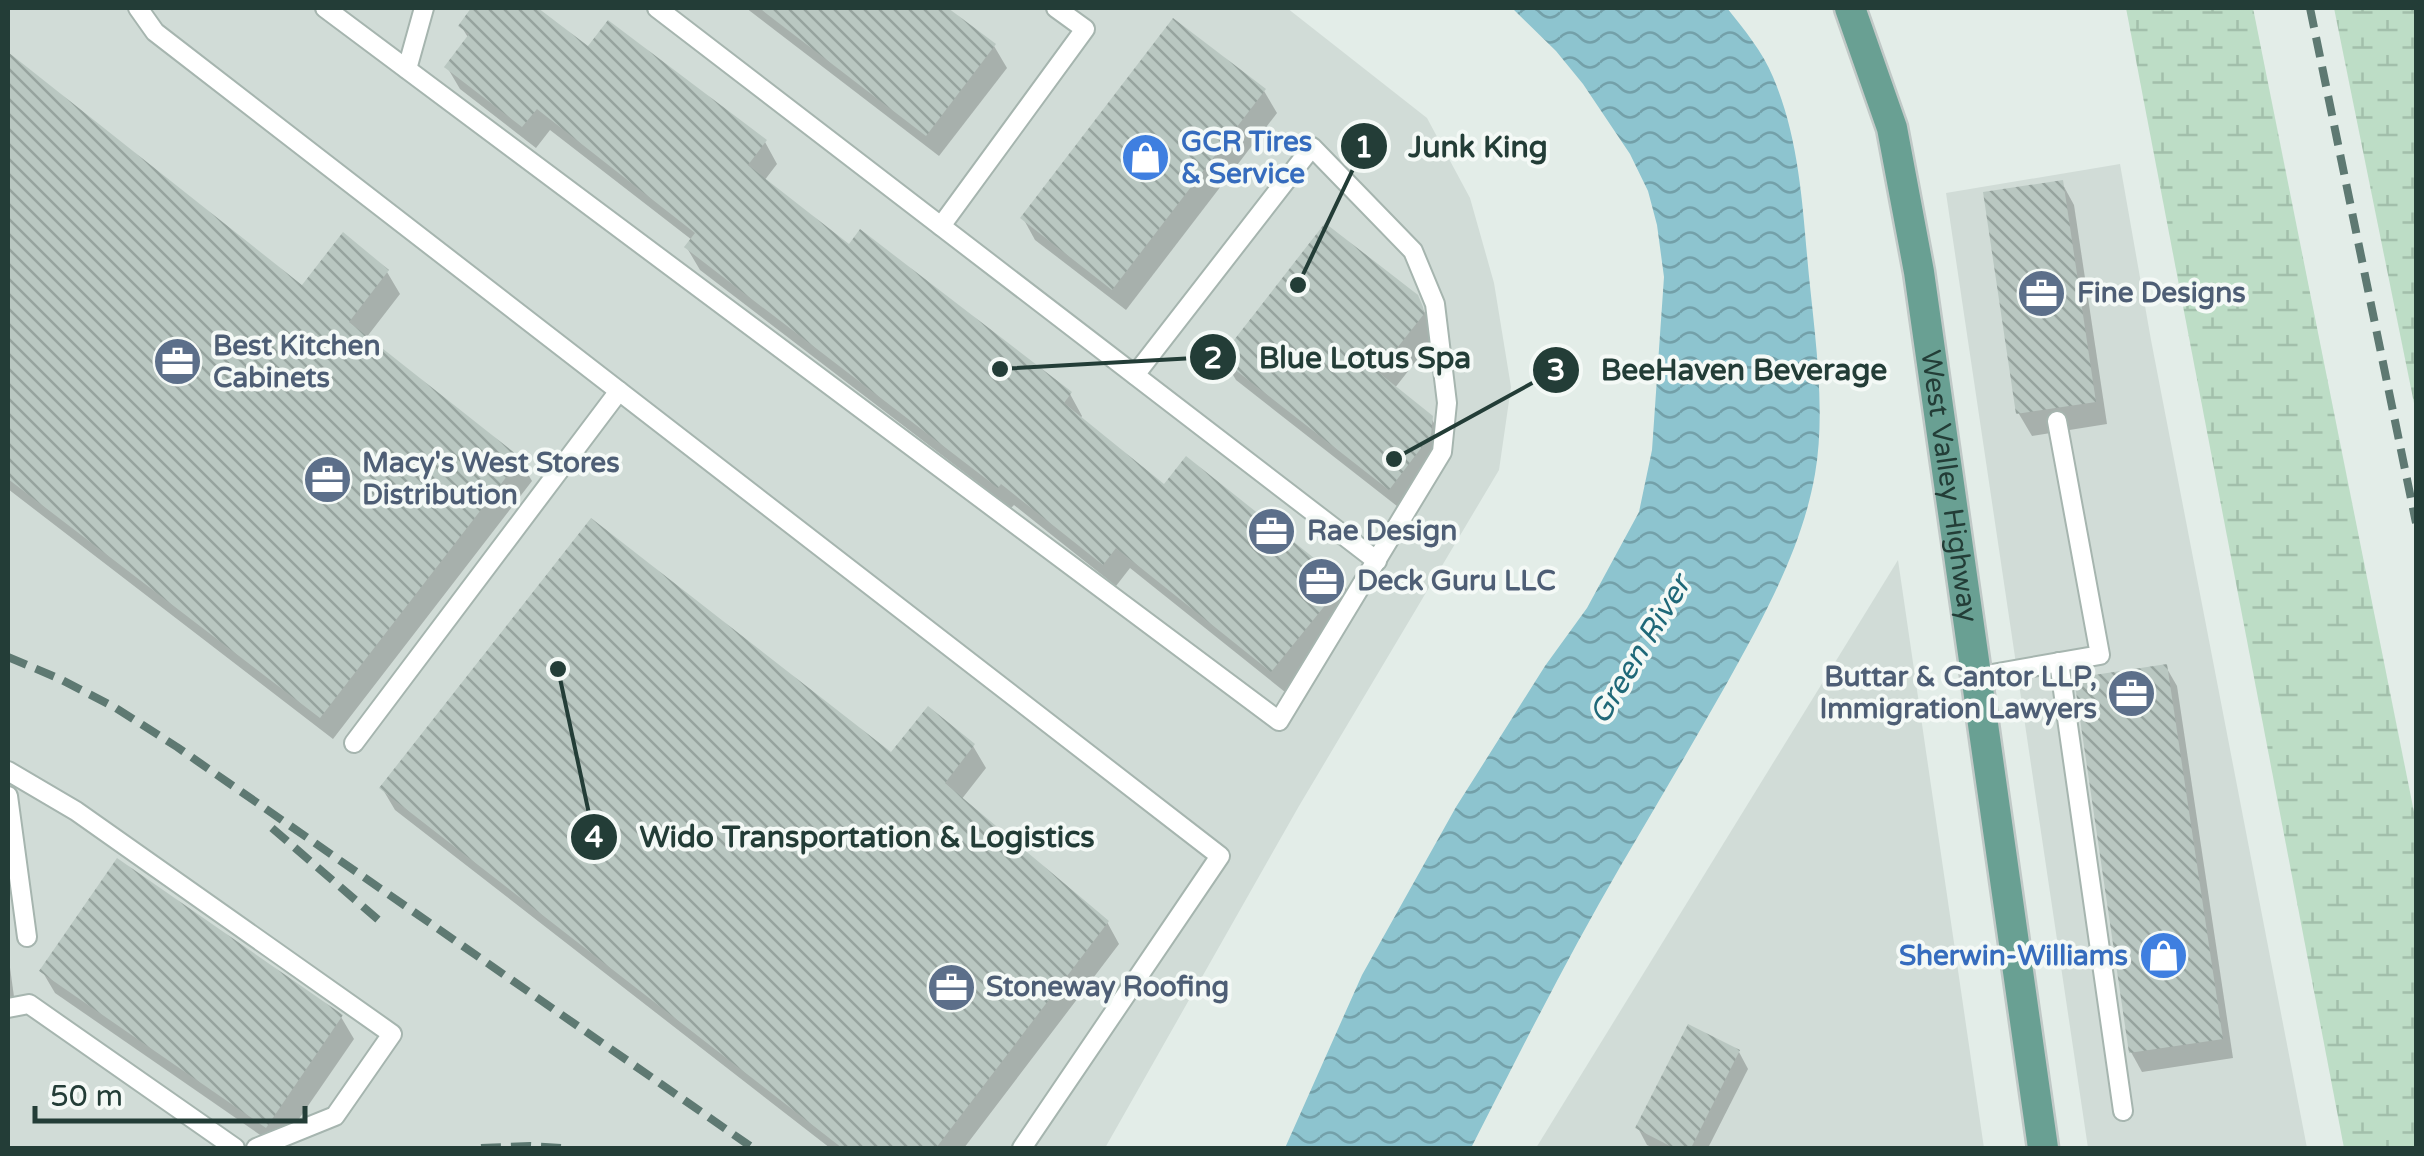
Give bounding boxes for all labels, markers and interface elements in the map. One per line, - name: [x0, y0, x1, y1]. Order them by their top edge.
- callout: Junk King: [1339, 116, 1568, 176]
- place label: GCR Tires & Service: [1181, 125, 1312, 191]
- text: 1: [1355, 129, 1373, 166]
- text: Junk King: [1407, 129, 1548, 166]
- shop icon: GCR Tires & Service: [1120, 132, 1172, 184]
- office icon: Fine Designs: [2016, 267, 2068, 319]
- place label: Fine Designs: [2077, 276, 2246, 310]
- callout: Blue Lotus Spa: [1188, 327, 1491, 387]
- place label: Best Kitchen Cabinets: [213, 329, 381, 395]
- office icon: Best Kitchen Cabinets: [152, 336, 204, 388]
- text: 2: [1204, 340, 1222, 377]
- text: Blue Lotus Spa: [1259, 340, 1471, 377]
- callout: BeeHaven Beverage: [1531, 340, 1907, 400]
- street label: West Valley Highway: [1913, 348, 1985, 625]
- text: 3: [1547, 352, 1565, 389]
- text: BeeHaven Beverage: [1601, 352, 1887, 389]
- place label: Macy's West Stores Distribution: [362, 446, 620, 512]
- office icon: Macy's West Stores Distribution: [301, 453, 353, 505]
- office icon: Rae Design: [1246, 505, 1298, 557]
- place label: Rae Design: [1307, 514, 1457, 548]
- office icon: Deck Guru LLC: [1296, 555, 1348, 607]
- place label: Deck Guru LLC: [1357, 564, 1556, 598]
- water label: Green River: [1581, 566, 1701, 731]
- place label: Buttar & Cantor LLP, Immigration Lawyers: [1819, 660, 2097, 726]
- office icon: Buttar & Cantor LLP, Immigration Lawyers: [2106, 667, 2158, 719]
- callout: Wido Transportation & Logistics: [569, 807, 1114, 867]
- text: 4: [585, 819, 604, 856]
- text: Wido Transportation & Logistics: [639, 819, 1095, 856]
- shop icon: Sherwin-Williams: [2137, 930, 2189, 982]
- place label: Sherwin-Williams: [1899, 939, 2128, 973]
- office icon: Stoneway Roofing: [925, 961, 977, 1013]
- place label: Stoneway Roofing: [986, 970, 1229, 1004]
- scale bar: [35, 1061, 305, 1123]
- text: 50 m: [50, 1078, 123, 1115]

